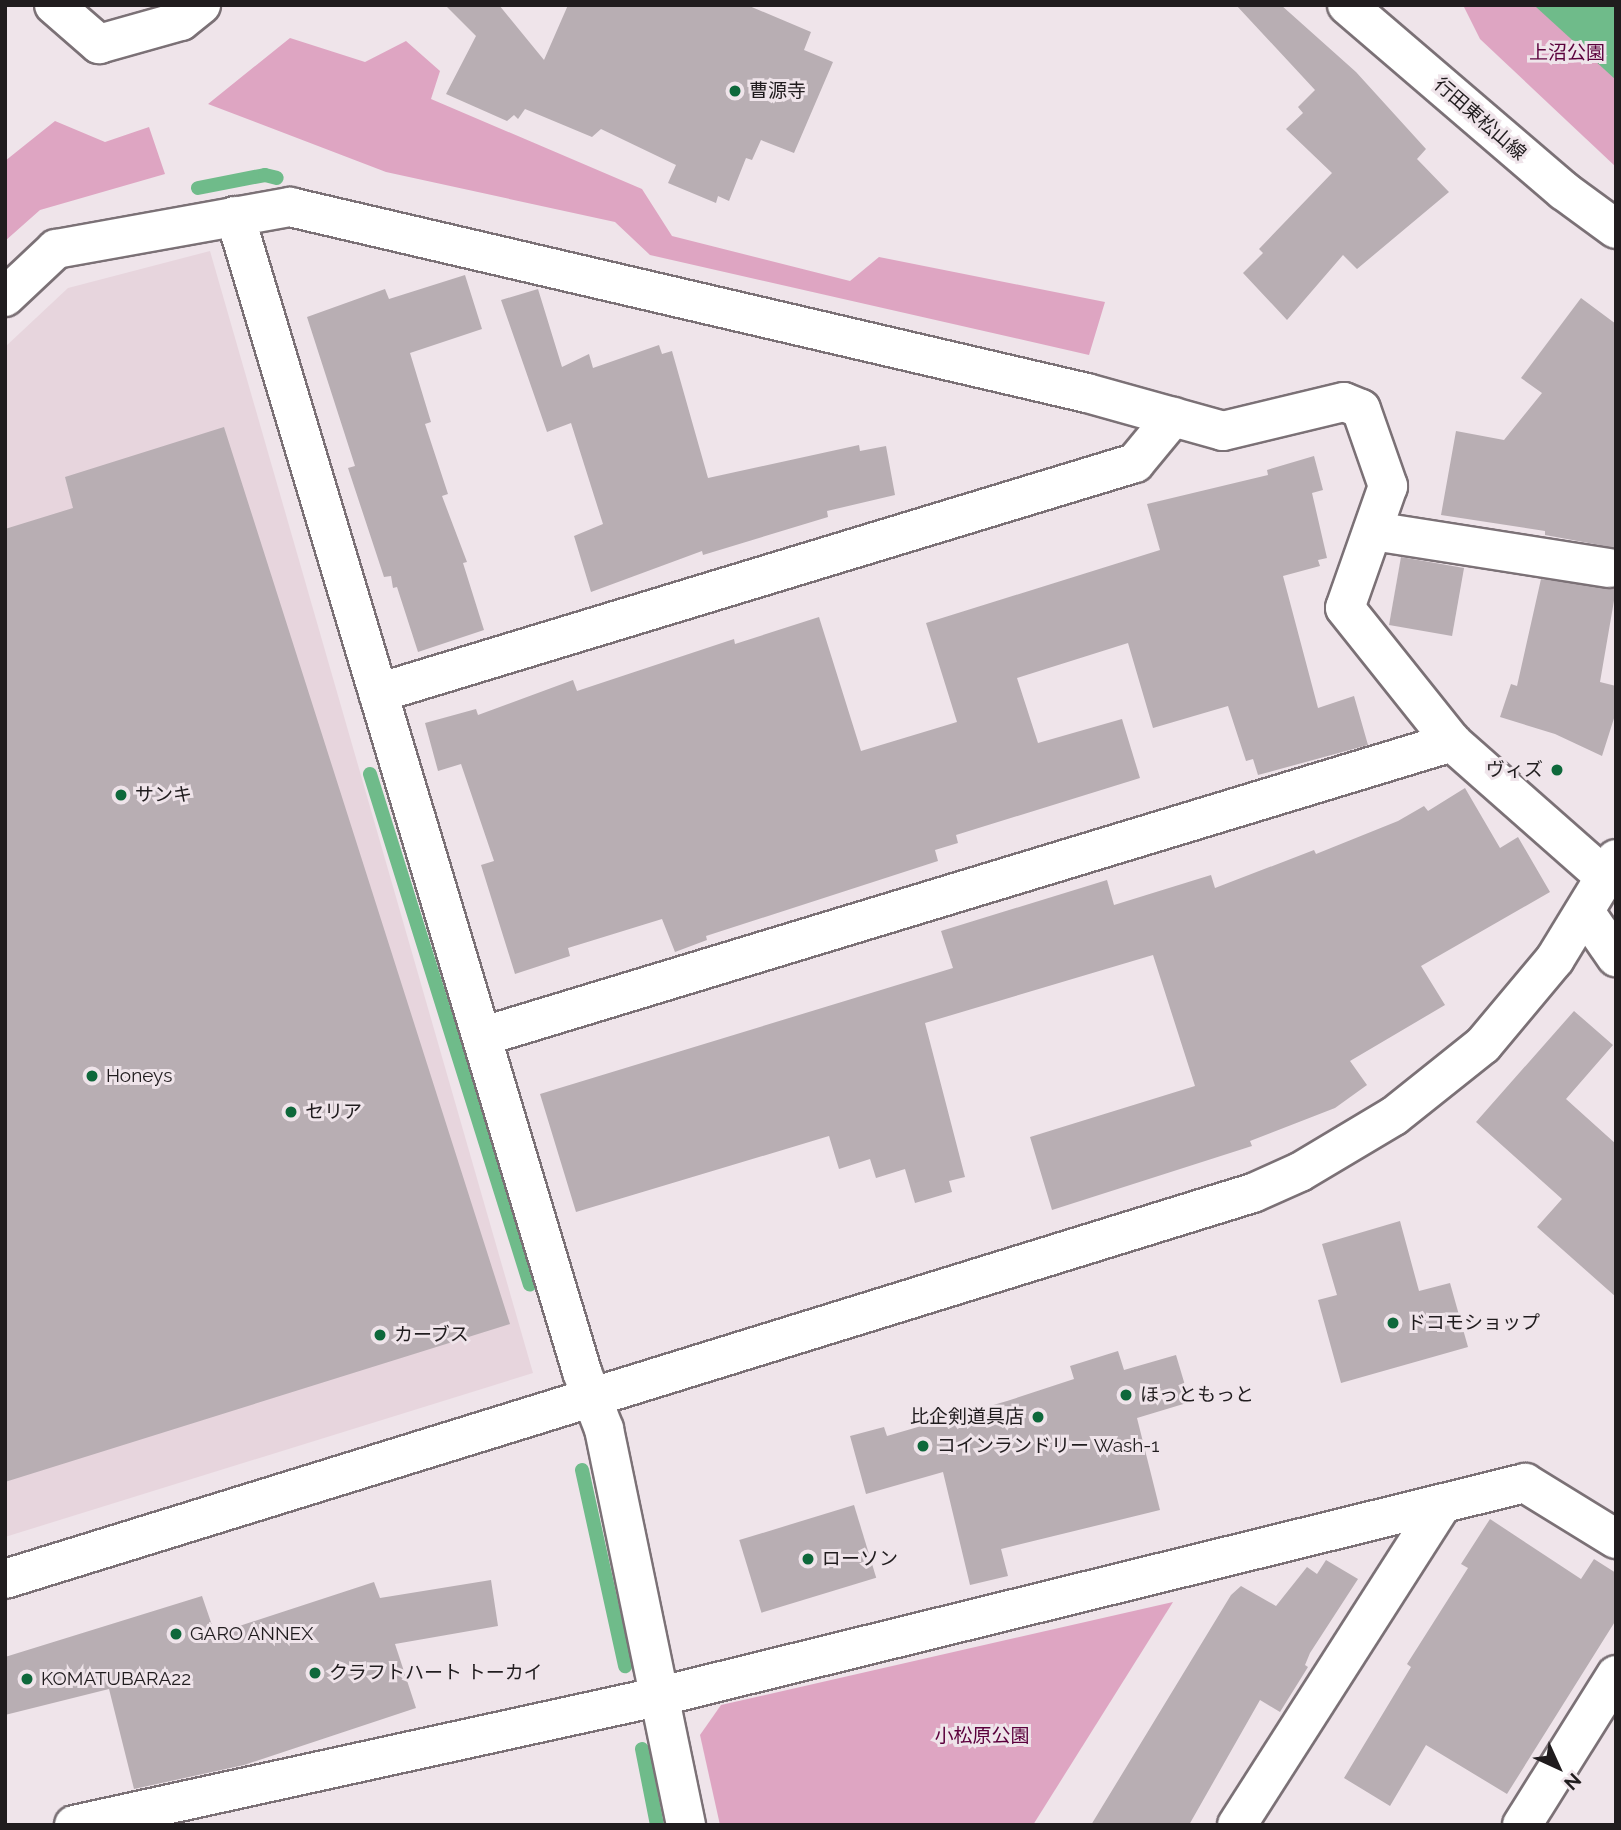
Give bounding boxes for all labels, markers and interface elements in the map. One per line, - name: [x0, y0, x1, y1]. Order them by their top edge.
- park label: 上沼公園: [1529, 42, 1605, 64]
- street label: 行田東松山線: [1430, 73, 1530, 165]
- place label: 曹源寺: [749, 80, 806, 102]
- marker: 曹源寺: [727, 83, 743, 99]
- place label: ヴィズ: [1486, 759, 1543, 781]
- marker: ヴィズ: [1549, 762, 1565, 778]
- place label: サンキ: [135, 784, 192, 806]
- marker: サンキ: [113, 787, 129, 803]
- place label: Honeys: [106, 1065, 172, 1087]
- marker: Honeys: [84, 1068, 100, 1084]
- place label: セリア: [305, 1101, 362, 1123]
- marker: セリア: [283, 1104, 299, 1120]
- place label: ドコモショップ: [1407, 1312, 1540, 1334]
- marker: ドコモショップ: [1385, 1315, 1401, 1331]
- place label: カーブス: [394, 1324, 470, 1346]
- marker: カーブス: [372, 1327, 388, 1343]
- place label: ほっともっと: [1140, 1384, 1254, 1406]
- marker: ほっともっと: [1118, 1387, 1134, 1403]
- place label: 比企剣道具店: [910, 1406, 1024, 1428]
- marker: 比企剣道具店: [1030, 1409, 1046, 1425]
- place label: コインランドリー Wash-1: [937, 1435, 1159, 1457]
- marker: コインランドリー Wash-1: [915, 1438, 931, 1454]
- place label: ローソン: [822, 1548, 898, 1570]
- marker: ローソン: [800, 1551, 816, 1567]
- place label: GARO ANNEX: [190, 1623, 314, 1645]
- marker: GARO ANNEX: [168, 1626, 184, 1642]
- place label: クラフトハート トーカイ: [329, 1662, 543, 1684]
- marker: クラフトハート トーカイ: [307, 1665, 323, 1681]
- place label: KOMATUBARA22: [41, 1668, 191, 1690]
- marker: KOMATUBARA22: [19, 1671, 35, 1687]
- park label: 小松原公園: [935, 1725, 1029, 1747]
- north arrow: [1523, 1732, 1593, 1802]
- text: N: [1560, 1769, 1586, 1795]

